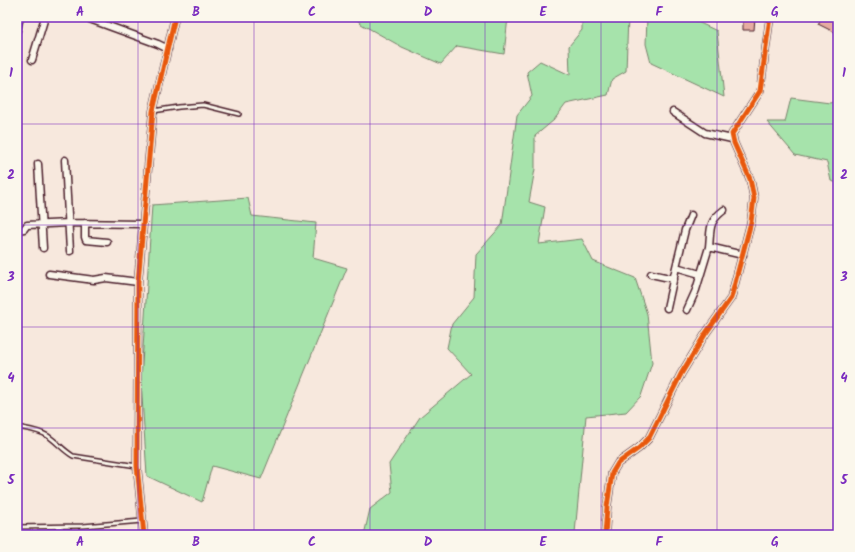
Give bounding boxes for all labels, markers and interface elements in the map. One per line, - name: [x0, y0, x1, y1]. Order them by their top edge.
- text: A: [76, 2, 84, 23]
- text: B: [192, 2, 200, 23]
- text: C: [308, 2, 316, 23]
- text: D: [424, 2, 433, 23]
- text: E: [539, 2, 547, 23]
- text: F: [655, 2, 663, 23]
- text: G: [771, 2, 779, 23]
- text: 1: [9, 63, 13, 84]
- text: 1: [842, 63, 846, 84]
- text: 2: [7, 165, 15, 186]
- text: 2: [840, 165, 848, 186]
- text: 3: [6, 267, 15, 288]
- text: 3: [839, 267, 848, 288]
- text: 4: [7, 368, 15, 389]
- text: 4: [840, 368, 848, 389]
- text: 5: [7, 470, 16, 491]
- text: 5: [840, 470, 849, 491]
- text: A: [76, 532, 84, 552]
- text: B: [192, 532, 200, 552]
- text: C: [308, 532, 316, 552]
- text: D: [424, 532, 433, 552]
- text: E: [539, 532, 547, 552]
- text: F: [655, 532, 663, 552]
- text: G: [771, 532, 779, 552]

